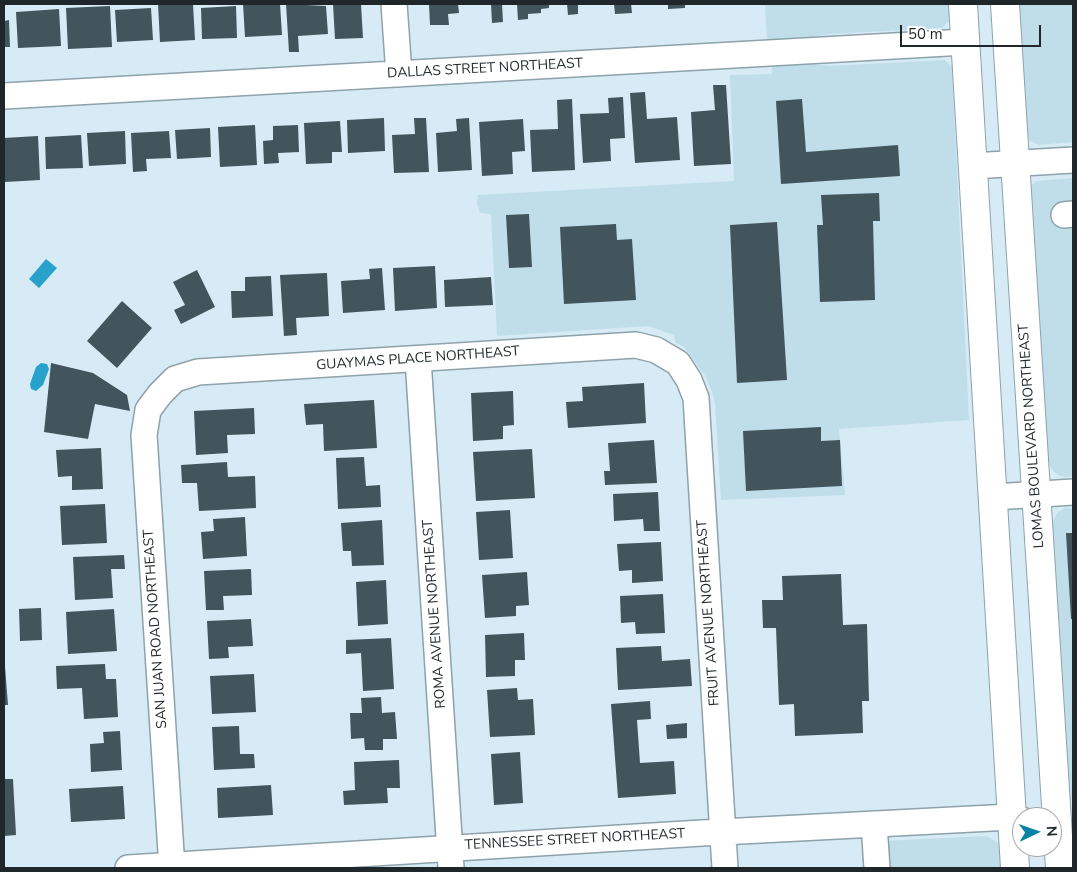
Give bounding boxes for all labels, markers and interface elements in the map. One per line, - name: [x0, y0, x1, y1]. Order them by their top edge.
- scale bar: [902, 15, 1043, 47]
- text: 50 m: [908, 24, 943, 44]
- street label: DALLAS STREET NORTHEAST: [387, 55, 583, 83]
- street label: LOMAS BOULEVARD NORTHEAST: [1016, 323, 1048, 549]
- street label: GUAYMAS PLACE NORTHEAST: [316, 344, 520, 374]
- street label: ROMA AVENUE NORTHEAST: [420, 519, 450, 709]
- street label: FRUIT AVENUE NORTHEAST: [694, 519, 724, 707]
- street label: SAN JUAN ROAD NORTHEAST: [141, 529, 171, 729]
- north arrow: [1012, 807, 1062, 857]
- street label: TENNESSEE STREET NORTHEAST: [464, 826, 686, 854]
- text: N: [1042, 826, 1061, 837]

